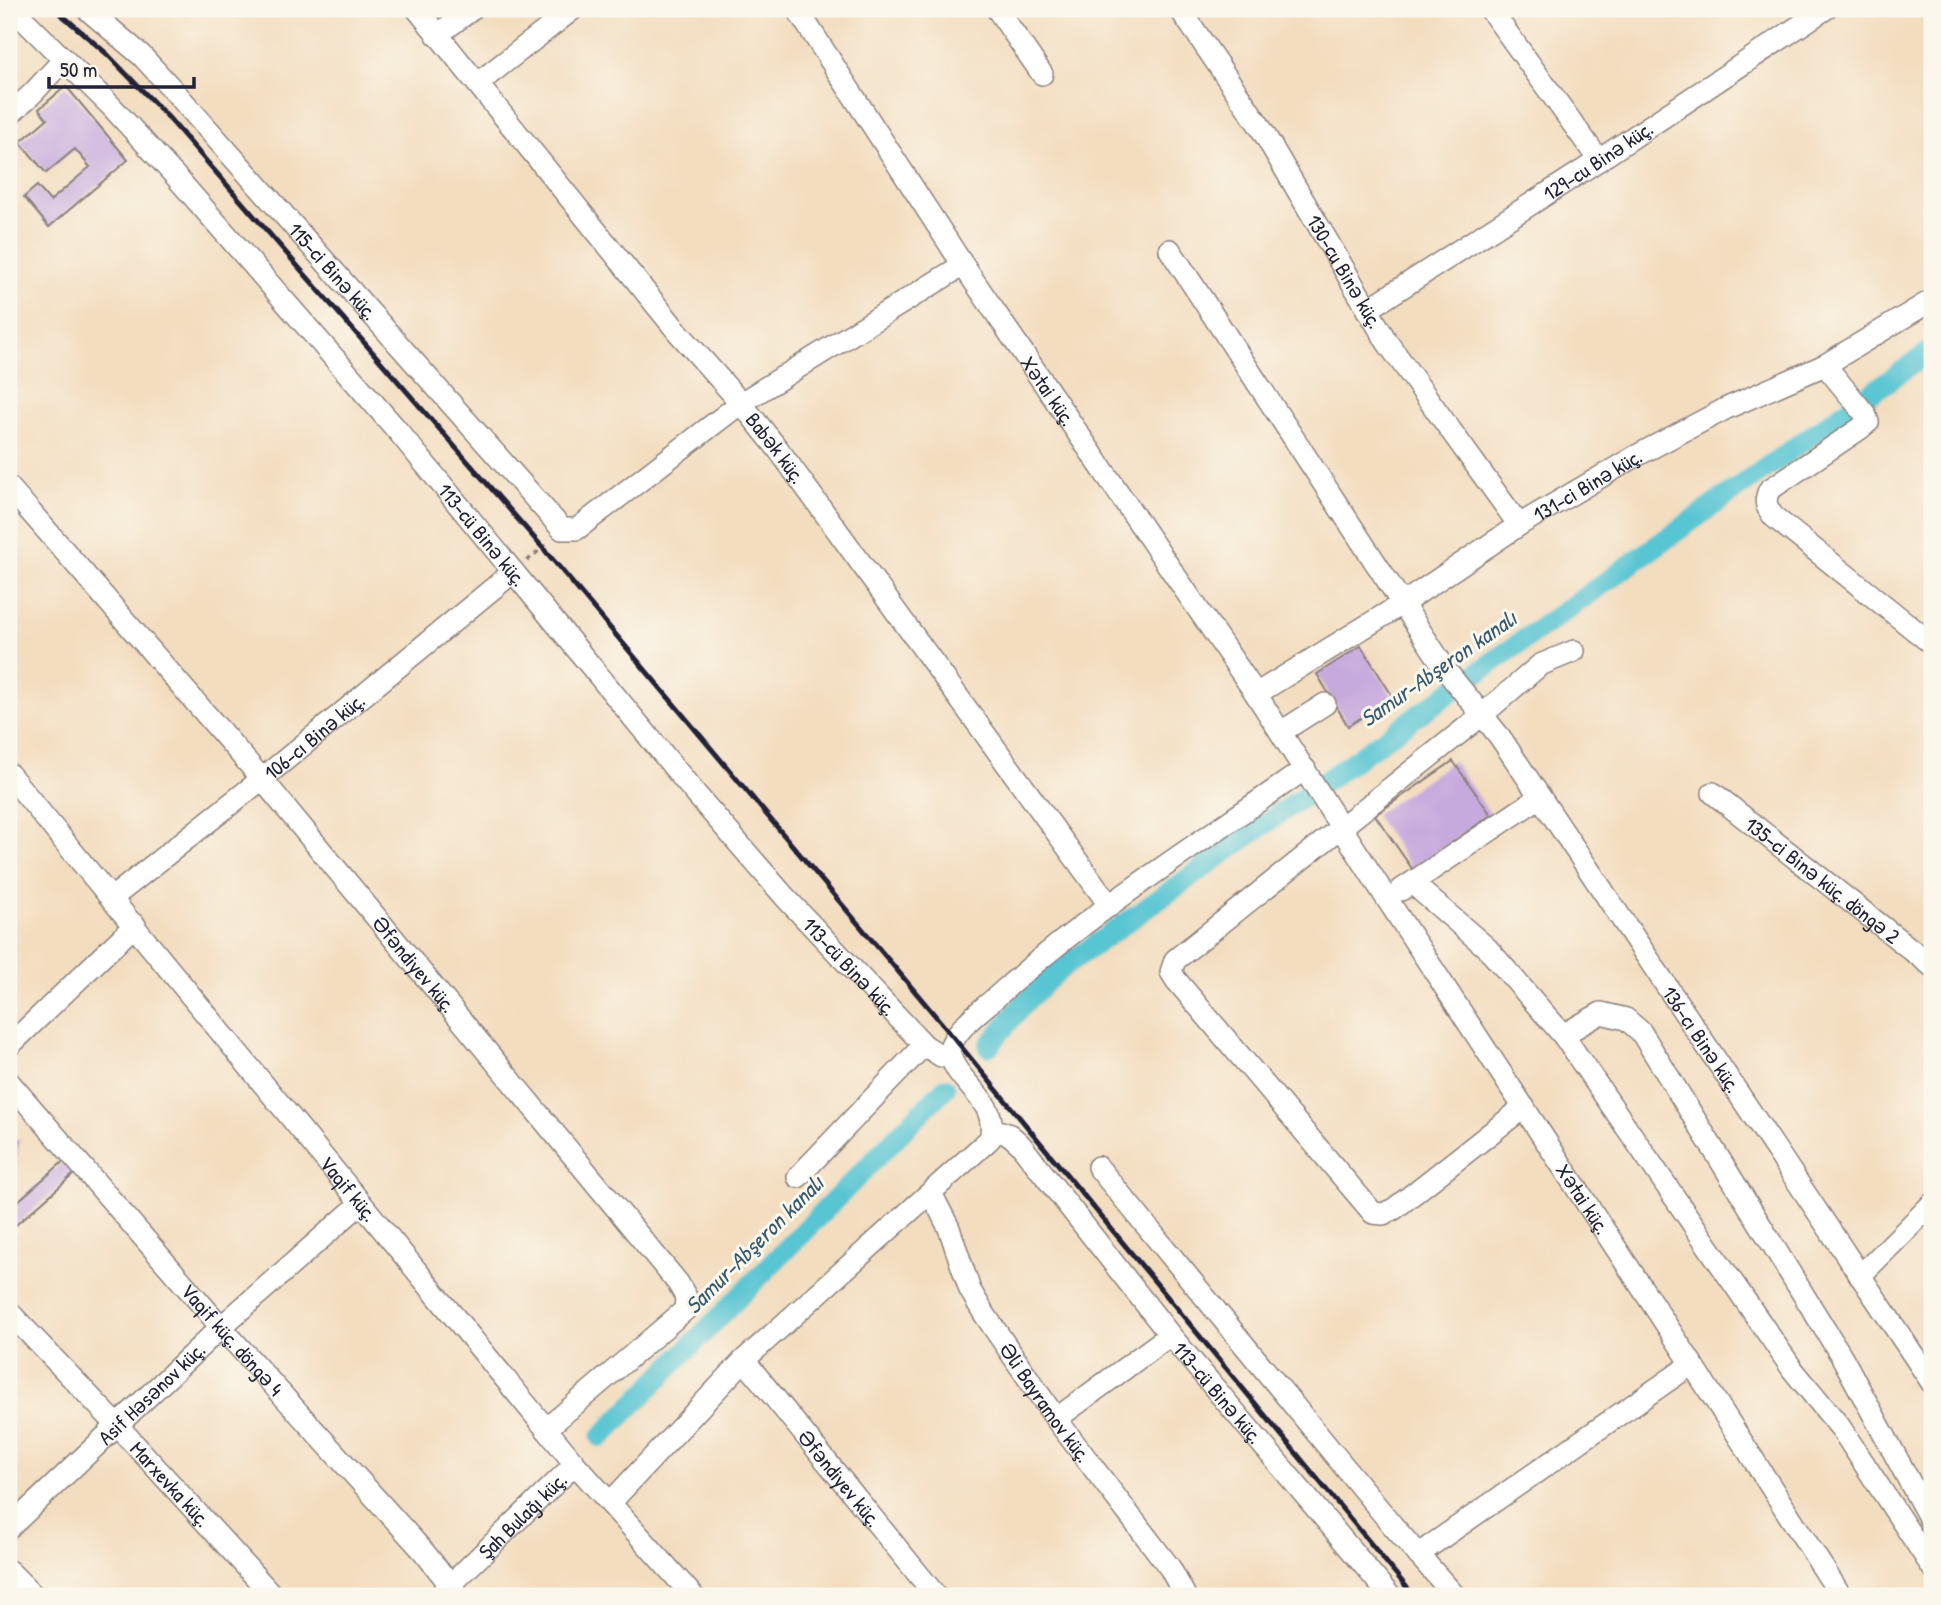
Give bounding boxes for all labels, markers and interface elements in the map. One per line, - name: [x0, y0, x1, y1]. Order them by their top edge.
- scale bar: [49, 46, 194, 90]
- text: 50 m: [60, 55, 97, 84]
- street label: 129-cu Binə küç.: [1537, 114, 1658, 207]
- street label: 130-cu Binə küç.: [1300, 209, 1390, 333]
- street label: 115-ci Binə küç.: [282, 216, 384, 326]
- street label: Xətai küç.: [1014, 350, 1083, 431]
- street label: Babək küç.: [739, 406, 813, 489]
- street label: 131-ci Binə küç.: [1527, 441, 1647, 528]
- street label: 113-cü Binə küç.: [432, 476, 534, 592]
- water label: Samur-Abşeron kanalı: [1354, 602, 1523, 734]
- street label: 106-cı Binə küç.: [257, 686, 371, 786]
- street label: 135-ci Binə küç. döngə 2: [1739, 809, 1907, 950]
- street label: Əfəndiyev küç.: [366, 909, 463, 1018]
- street label: 113-cü Binə küç.: [796, 910, 903, 1022]
- street label: 136-cı Binə küç.: [1656, 980, 1748, 1098]
- street label: Vaqif küç.: [313, 1150, 384, 1227]
- street label: Xətai küç.: [1550, 1157, 1617, 1239]
- water label: Samur-Abşeron kanalı: [678, 1167, 831, 1320]
- street label: Vaqif küç. döngə 4: [175, 1277, 291, 1402]
- street label: Asif Həsənov küç.: [91, 1335, 211, 1451]
- street label: 113-cü Binə küç.: [1167, 1335, 1270, 1450]
- street label: Əli Bayramov küç.: [993, 1336, 1098, 1468]
- street label: Əfəndiyev küç.: [792, 1423, 888, 1533]
- street label: Marxevka küç.: [124, 1435, 217, 1533]
- street label: Şah Bulağı küç.: [472, 1465, 573, 1565]

